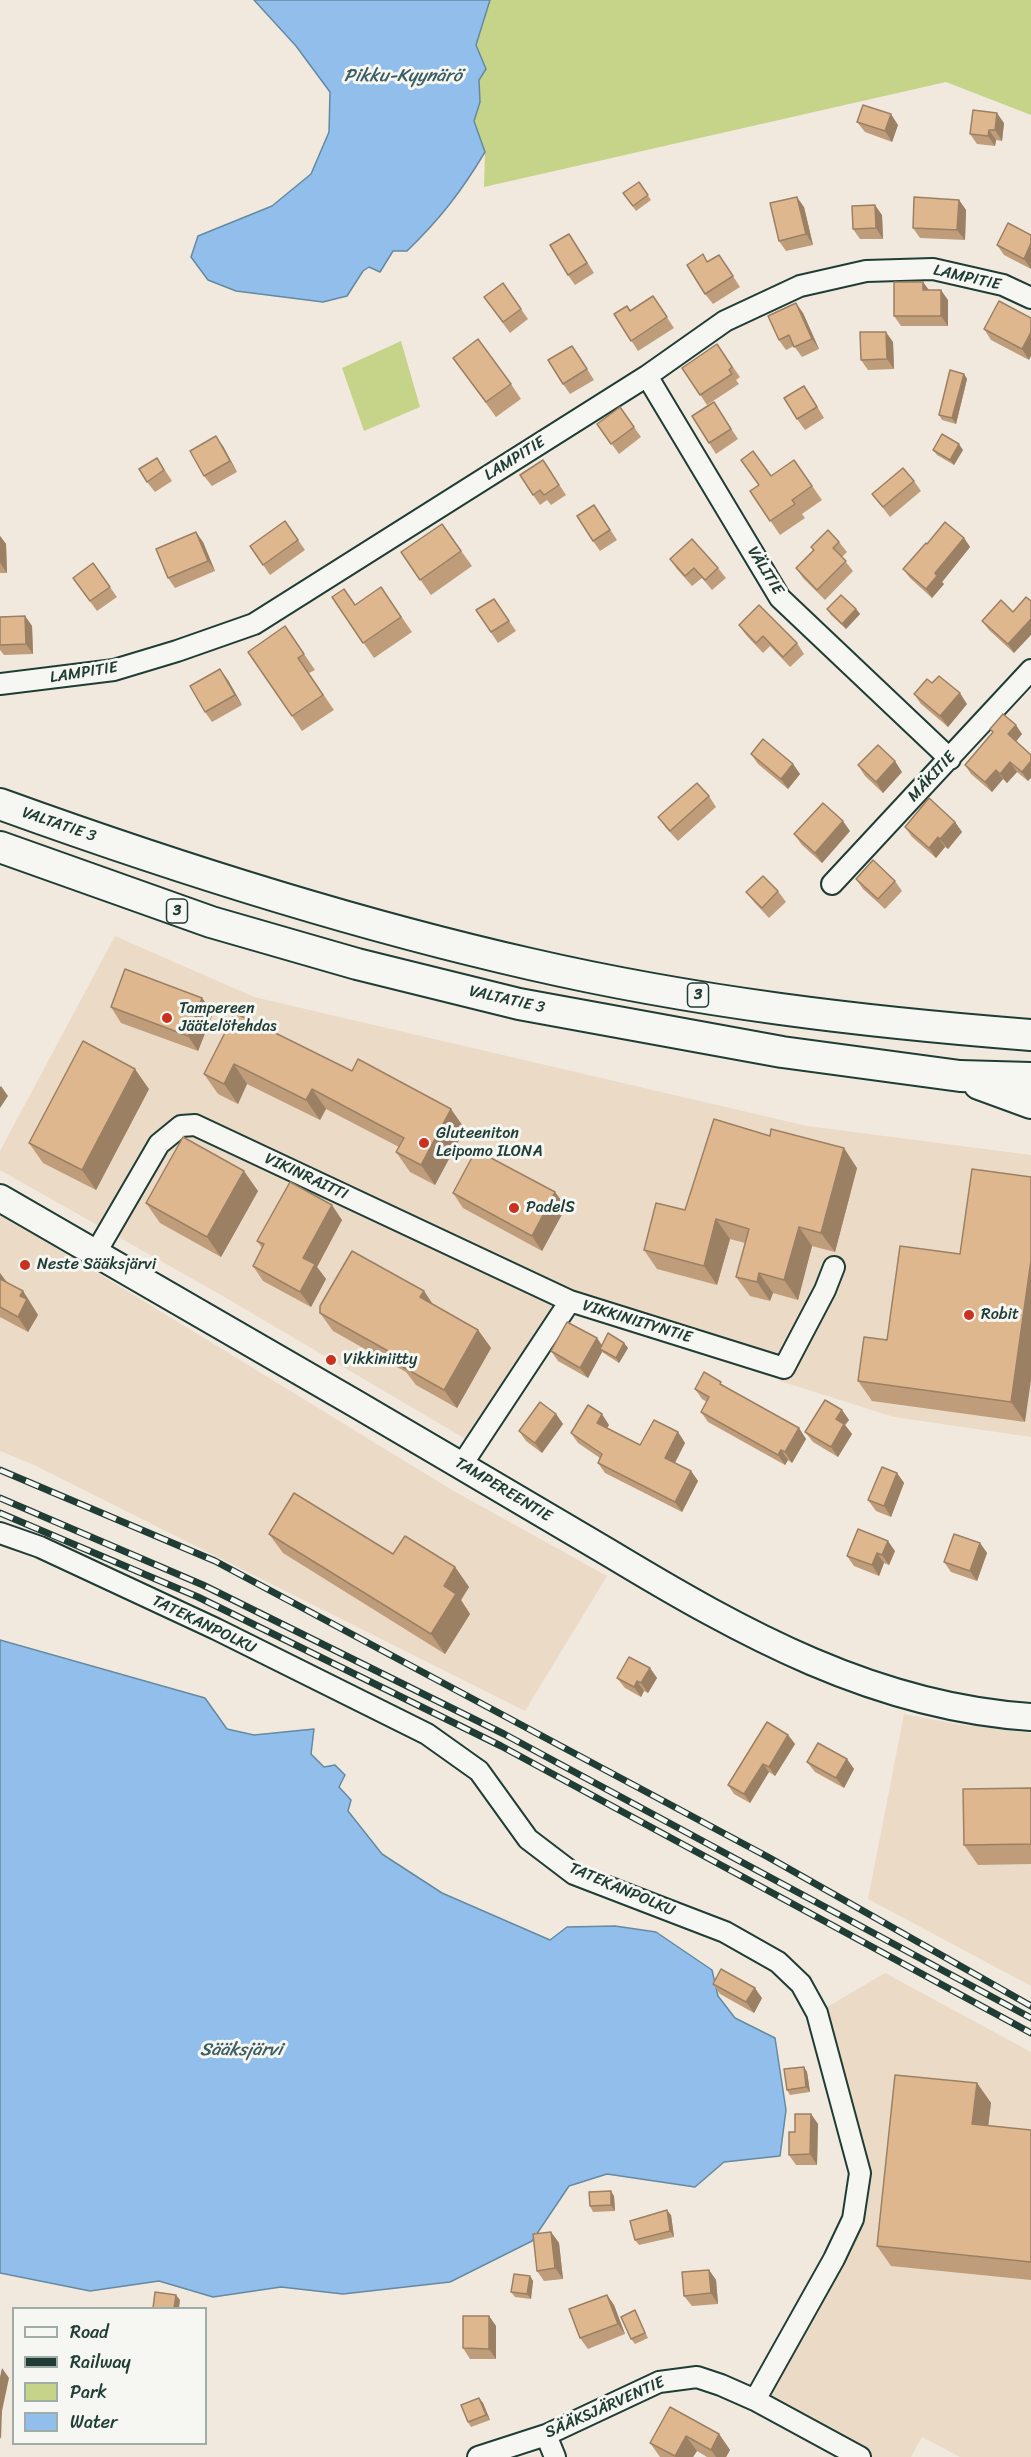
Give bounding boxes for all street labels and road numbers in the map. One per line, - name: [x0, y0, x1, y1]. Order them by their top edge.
- street label: LAMPITIE: [932, 261, 1002, 295]
- street label: LAMPITIE: [481, 433, 549, 485]
- street label: VÄLITIE: [743, 543, 787, 599]
- street label: LAMPITIE: [49, 658, 119, 688]
- street label: MÄKITIE: [904, 748, 960, 806]
- street label: VALTATIE 3: [19, 803, 99, 847]
- road number: 3: [166, 899, 188, 923]
- street label: VALTATIE 3: [467, 982, 547, 1018]
- road number: 3: [688, 983, 708, 1007]
- street label: VIKINRAITTI: [261, 1149, 351, 1205]
- street label: VIKKINIITYNTIE: [580, 1296, 694, 1348]
- street label: TAMPEREENTIE: [451, 1454, 555, 1526]
- street label: TATEKANPOLKU: [149, 1592, 259, 1658]
- street label: TATEKANPOLKU: [566, 1859, 678, 1921]
- street label: SÄÄKSJÄRVENTIE: [542, 2373, 668, 2443]

